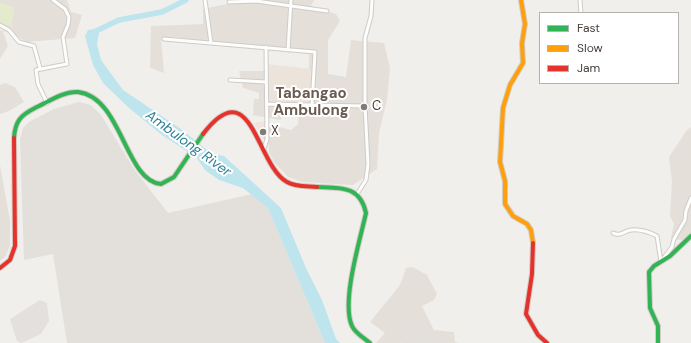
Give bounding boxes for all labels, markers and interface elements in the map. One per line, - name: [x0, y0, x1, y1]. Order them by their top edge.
- legend: [539, 12, 679, 84]
- text: Fast: [577, 20, 600, 36]
- text: Slow: [577, 40, 603, 56]
- text: Jam: [577, 60, 600, 76]
- district label: Tabangao Ambulong: [273, 85, 349, 120]
- place label: C: [372, 99, 381, 115]
- marker: C: [359, 102, 369, 112]
- water label: Ambulong River: [142, 107, 234, 181]
- place label: X: [271, 124, 279, 140]
- marker: X: [258, 127, 268, 137]

